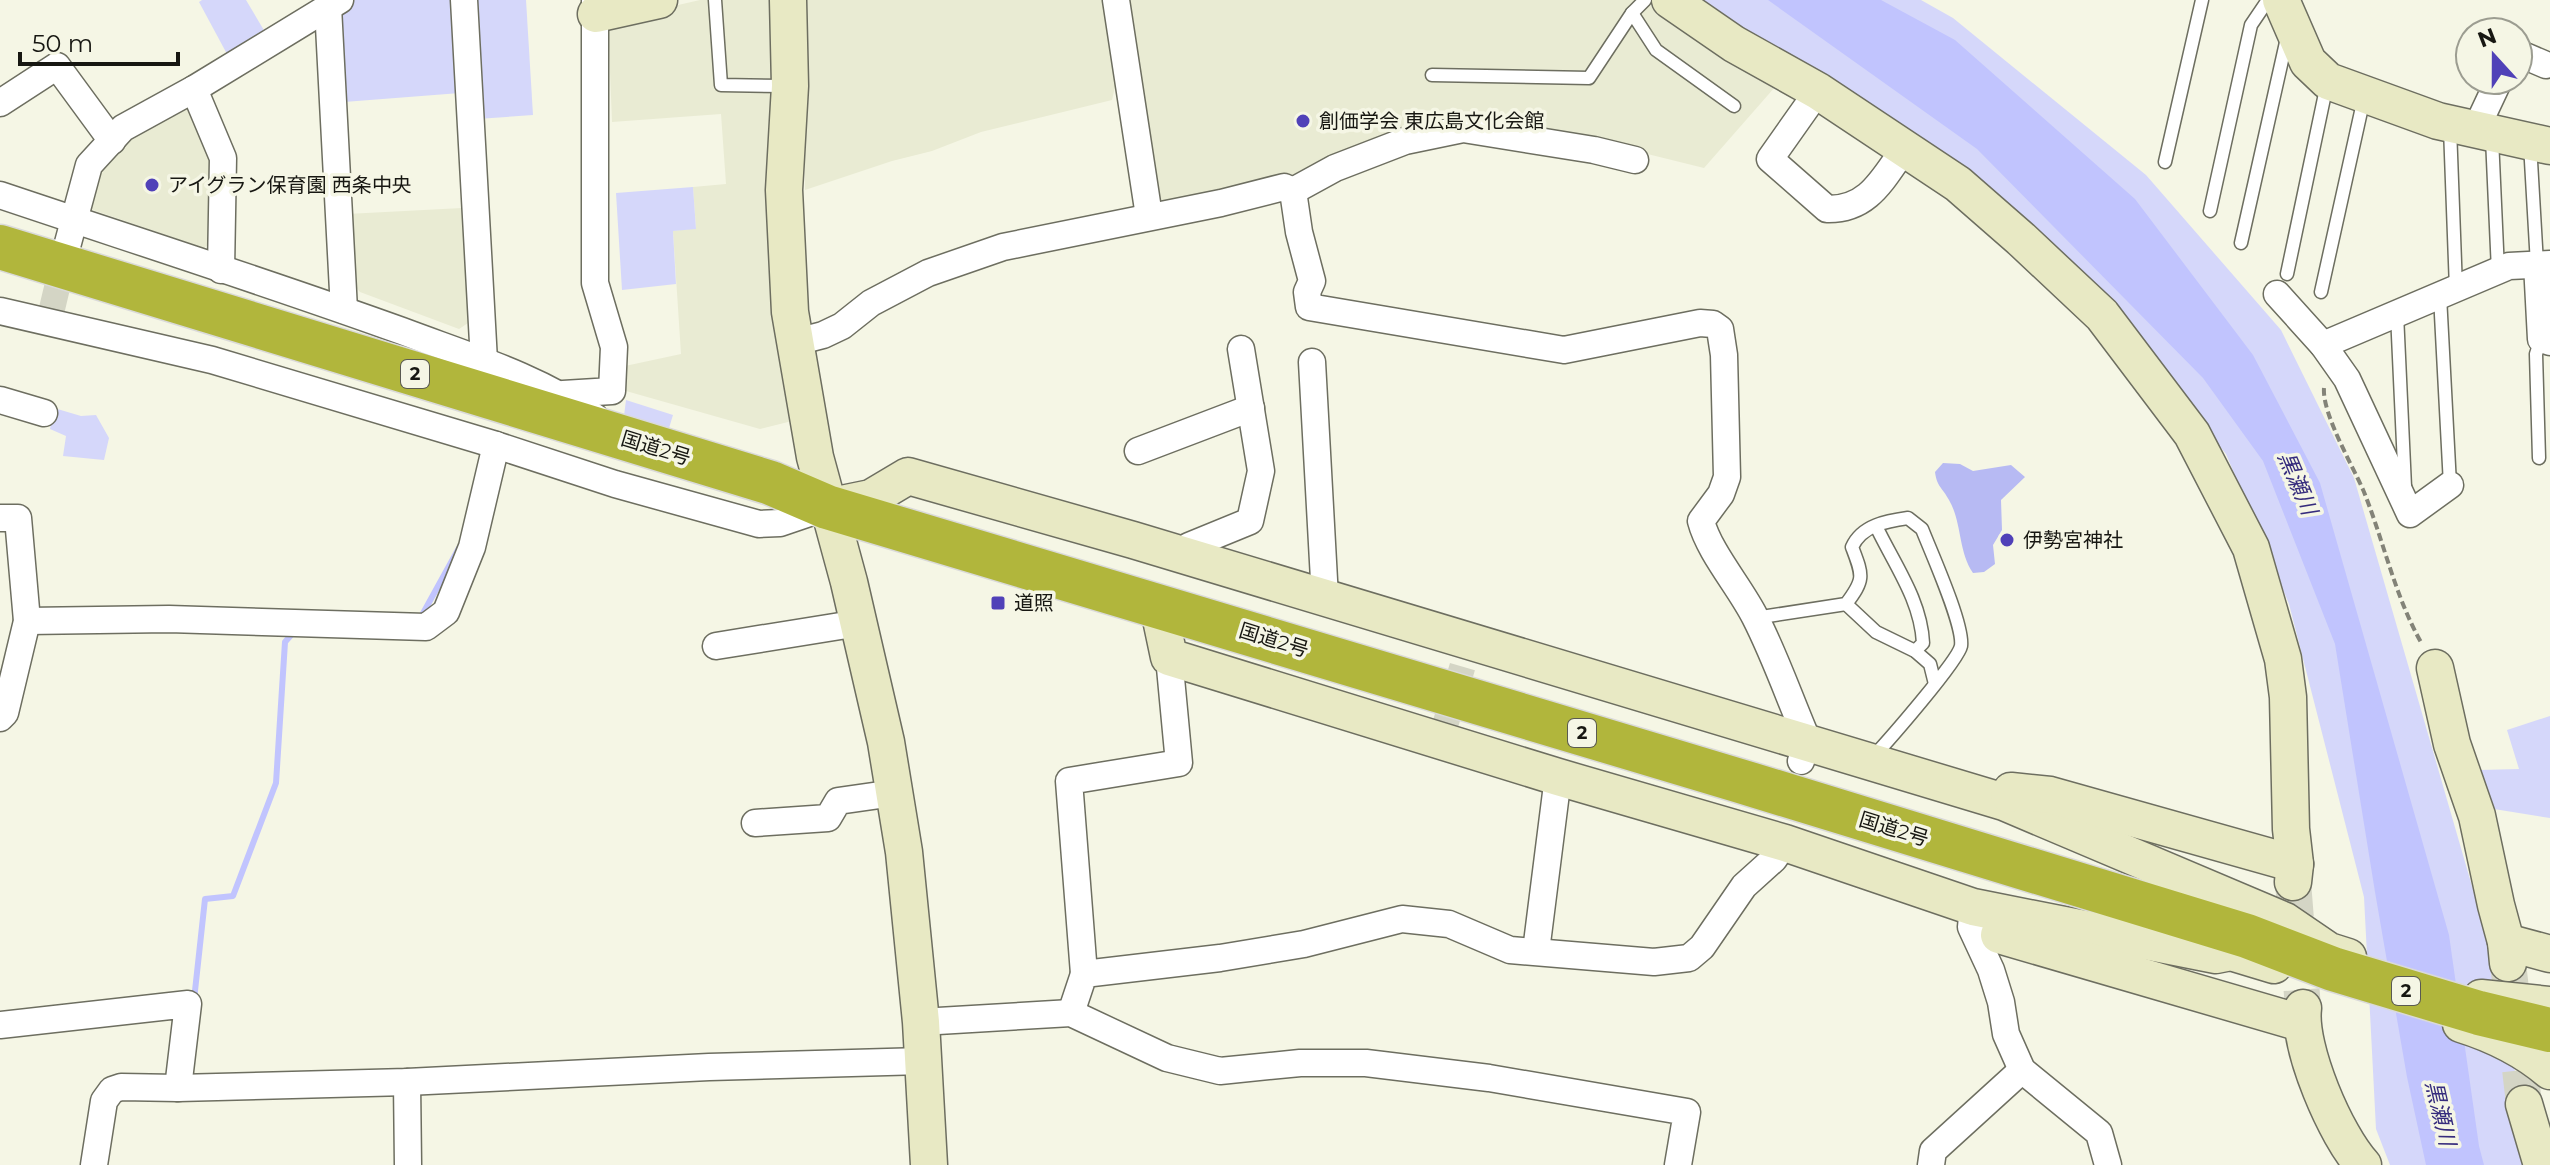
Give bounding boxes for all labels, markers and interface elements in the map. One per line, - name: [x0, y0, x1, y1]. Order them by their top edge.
- scale bar: [20, 16, 178, 66]
- north arrow: [2454, 16, 2534, 96]
- text: N: [2474, 22, 2500, 54]
- text: 50 m: [32, 29, 93, 58]
- place label: 創価学会 東広島文化会館: [1319, 109, 1544, 133]
- marker: 創価学会 東広島文化会館: [1294, 112, 1312, 130]
- place label: アイグラン保育園 西条中央: [168, 173, 412, 197]
- marker: アイグラン保育園 西条中央: [143, 176, 161, 194]
- road number: 2: [401, 360, 429, 388]
- street label: 国道2号: [618, 426, 694, 470]
- water label: 黒瀬川: [2272, 448, 2324, 521]
- place label: 伊勢宮神社: [2023, 528, 2123, 552]
- marker: 伊勢宮神社: [1998, 531, 2016, 549]
- place label: 道照: [1014, 591, 1054, 615]
- marker: 道照: [989, 594, 1007, 612]
- street label: 国道2号: [1236, 618, 1312, 662]
- road number: 2: [1568, 719, 1596, 747]
- street label: 国道2号: [1856, 807, 1932, 851]
- road number: 2: [2392, 977, 2420, 1005]
- water label: 黒瀬川: [2420, 1078, 2462, 1150]

